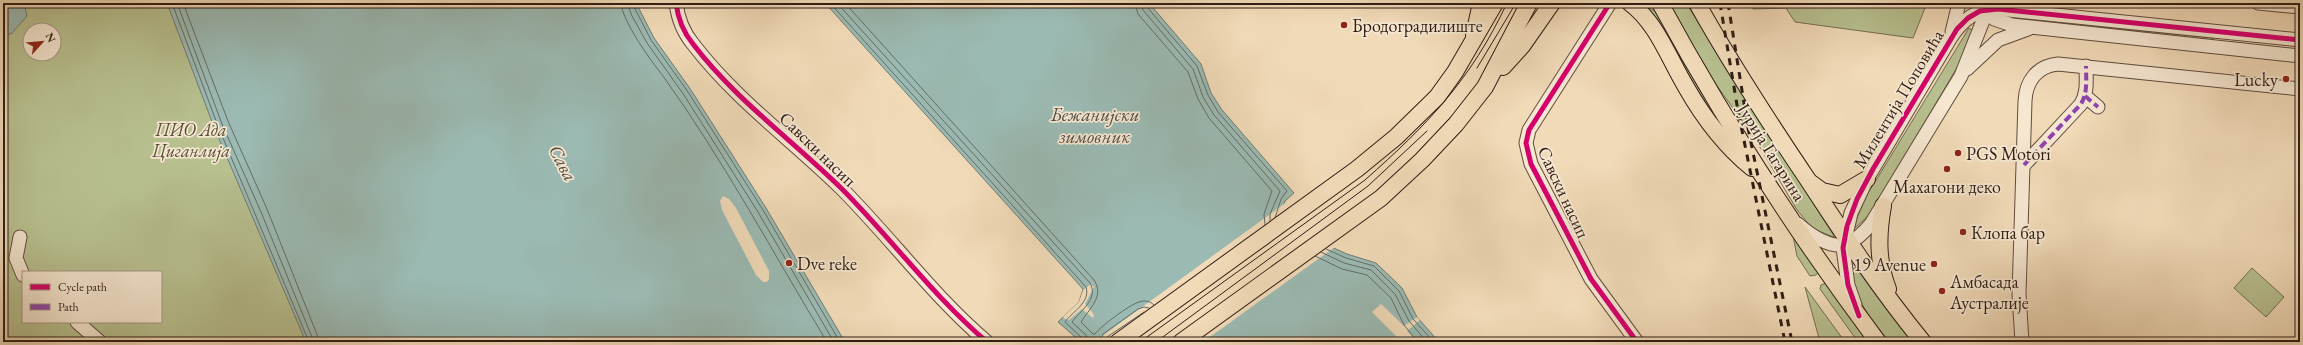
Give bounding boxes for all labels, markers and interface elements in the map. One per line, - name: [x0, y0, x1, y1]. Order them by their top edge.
- place label: Бродоградилиште: [1352, 14, 1483, 37]
- marker: Бродоградилиште: [1339, 20, 1349, 30]
- north arrow: [22, 22, 62, 62]
- street label: Милентија Поповића: [1847, 25, 1949, 173]
- text: N: [43, 30, 59, 45]
- place label: Lucky: [2234, 68, 2278, 91]
- marker: Lucky: [2281, 74, 2291, 84]
- street label: Јурија Гагарина: [1732, 97, 1812, 206]
- water label: Бежанијски зимовник: [1050, 102, 1139, 149]
- street label: Савски насип: [775, 106, 861, 192]
- park label: ПИО Ада Циганлија: [151, 118, 230, 163]
- water label: Сава: [543, 140, 583, 186]
- street label: Савски насип: [1533, 142, 1595, 242]
- place label: PGS Motori: [1966, 142, 2051, 165]
- marker: PGS Motori: [1953, 148, 1963, 158]
- marker: Махагони деко: [1942, 164, 1952, 174]
- place label: Махагони деко: [1893, 175, 2001, 198]
- place label: Клопа бар: [1971, 221, 2045, 244]
- marker: Клопа бар: [1958, 227, 1968, 237]
- place label: Dve reke: [797, 252, 857, 275]
- place label: 19 Avenue: [1853, 253, 1926, 276]
- marker: Dve reke: [784, 258, 794, 268]
- marker: 19 Avenue: [1929, 259, 1939, 269]
- place label: Амбасада Аустралије: [1949, 270, 2029, 314]
- legend: [22, 271, 162, 323]
- text: Cycle path: [58, 279, 107, 295]
- marker: Амбасада Аустралије: [1937, 286, 1947, 296]
- text: Path: [58, 299, 79, 315]

